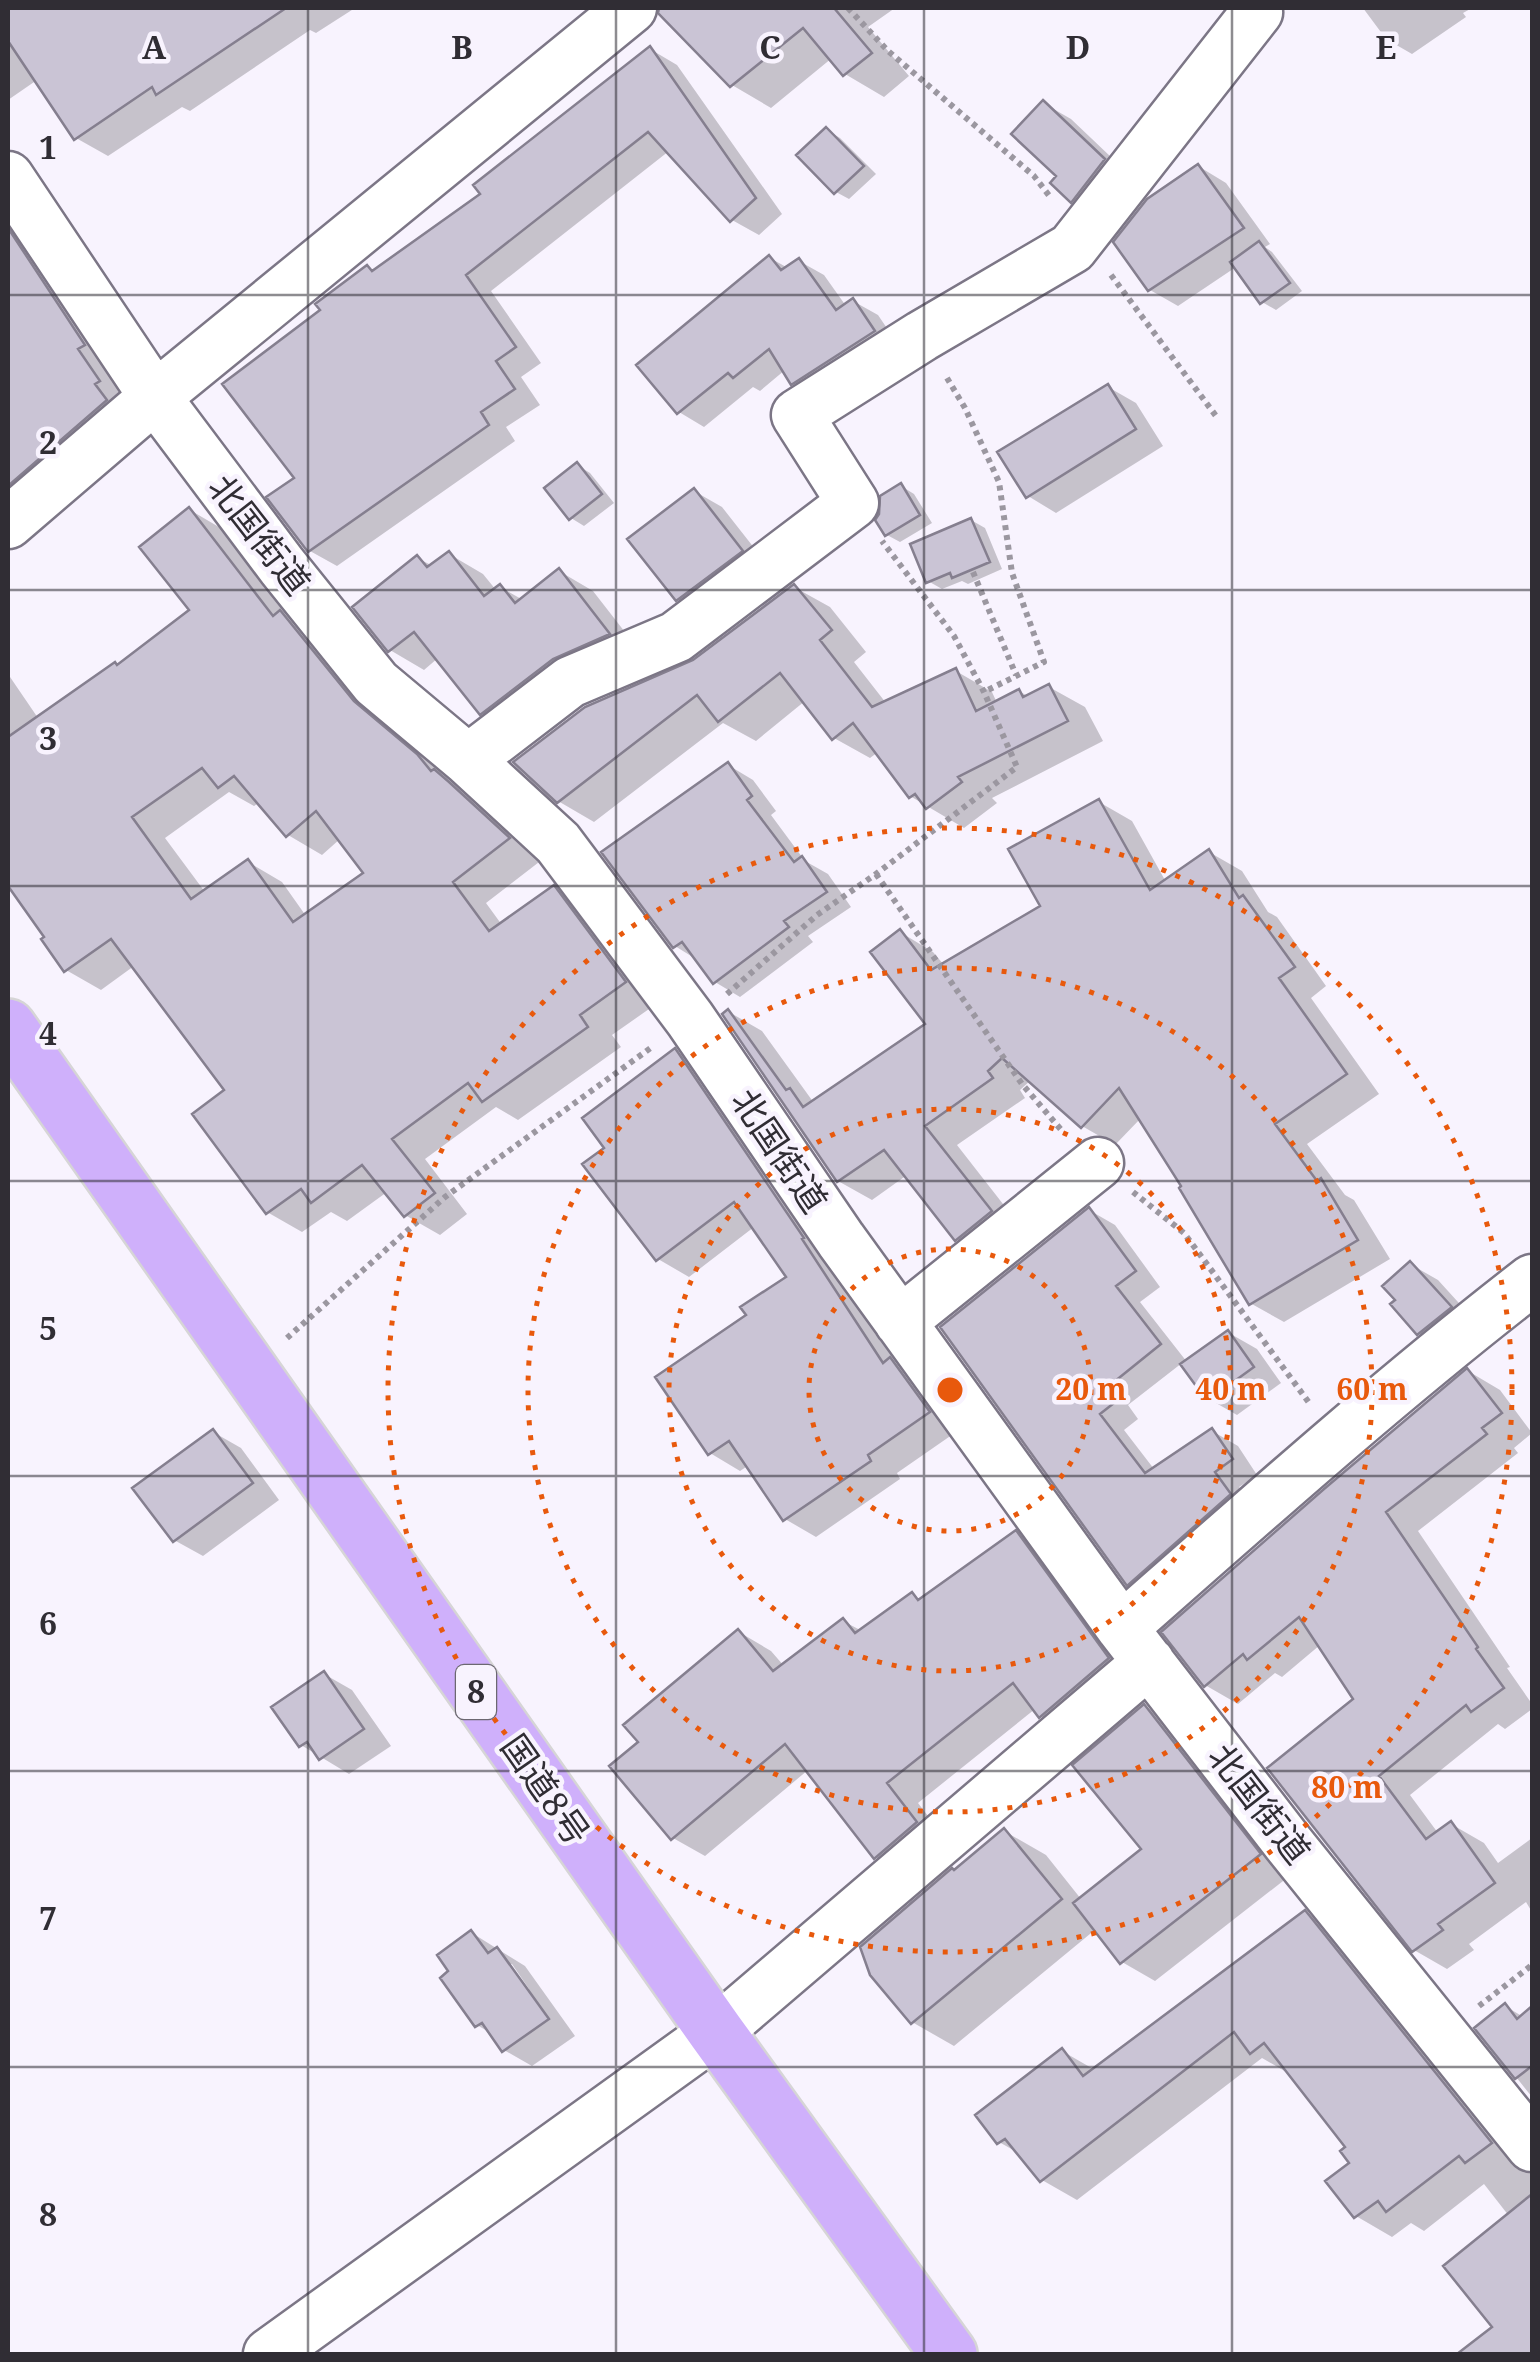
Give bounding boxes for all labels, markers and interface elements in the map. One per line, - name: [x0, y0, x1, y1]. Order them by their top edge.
- text: A: [142, 25, 167, 68]
- text: B: [451, 25, 473, 68]
- text: C: [759, 25, 781, 68]
- text: D: [1066, 25, 1090, 68]
- text: E: [1376, 25, 1396, 68]
- text: 1: [39, 125, 57, 168]
- text: 2: [39, 420, 57, 463]
- street label: 北国街道: [199, 464, 322, 604]
- text: 3: [39, 716, 57, 759]
- text: 4: [39, 1011, 57, 1054]
- street label: 北国街道: [722, 1079, 839, 1221]
- text: 5: [39, 1306, 57, 1349]
- text: 20 m: [1055, 1368, 1127, 1409]
- text: 40 m: [1195, 1368, 1267, 1409]
- text: 60 m: [1336, 1368, 1408, 1409]
- centre of rings: [932, 1372, 968, 1408]
- text: 6: [39, 1601, 57, 1644]
- road number: 8: [456, 1665, 496, 1719]
- street label: 国道8号: [491, 1725, 601, 1854]
- street label: 北国街道: [1199, 1733, 1322, 1873]
- text: 80 m: [1311, 1766, 1383, 1807]
- text: 7: [39, 1896, 57, 1939]
- text: 8: [39, 2192, 57, 2235]

